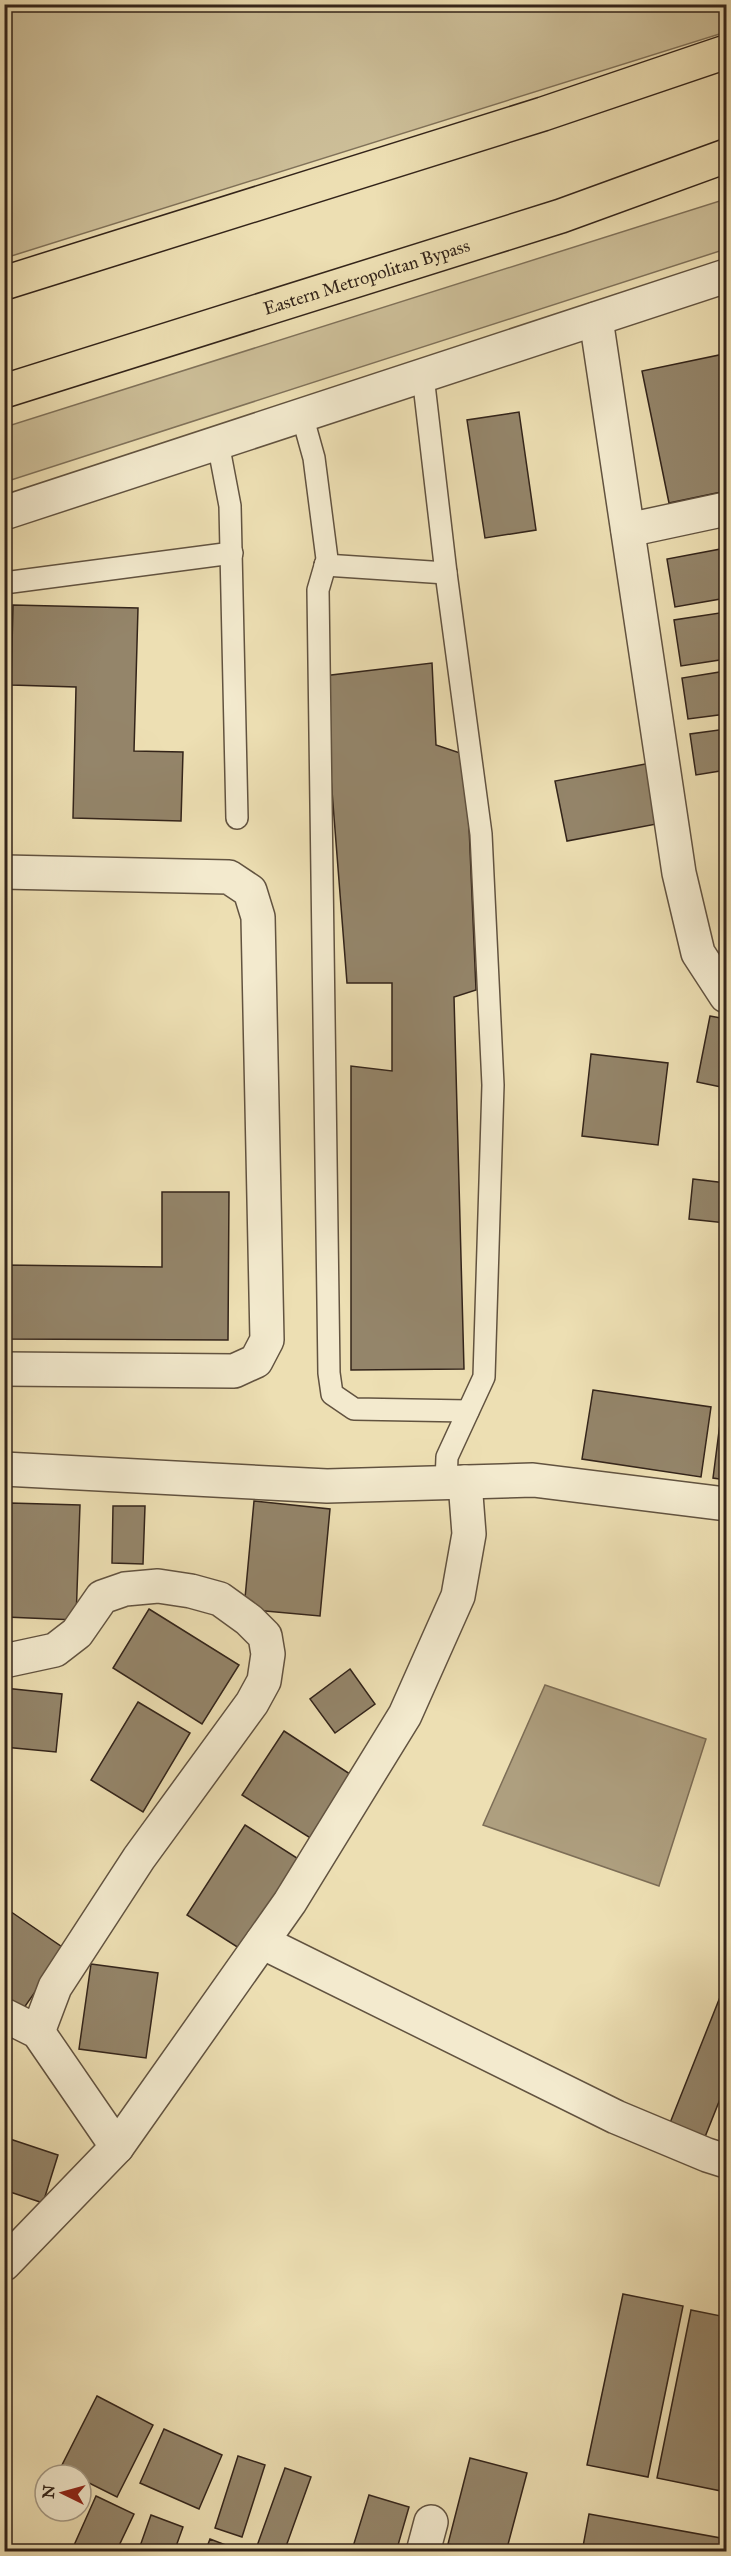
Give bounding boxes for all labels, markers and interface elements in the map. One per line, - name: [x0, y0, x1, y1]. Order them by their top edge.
- street label: Eastern Metropolitan Bypass: [261, 234, 472, 320]
- north arrow: [33, 2463, 93, 2523]
- text: N: [38, 2484, 59, 2499]

